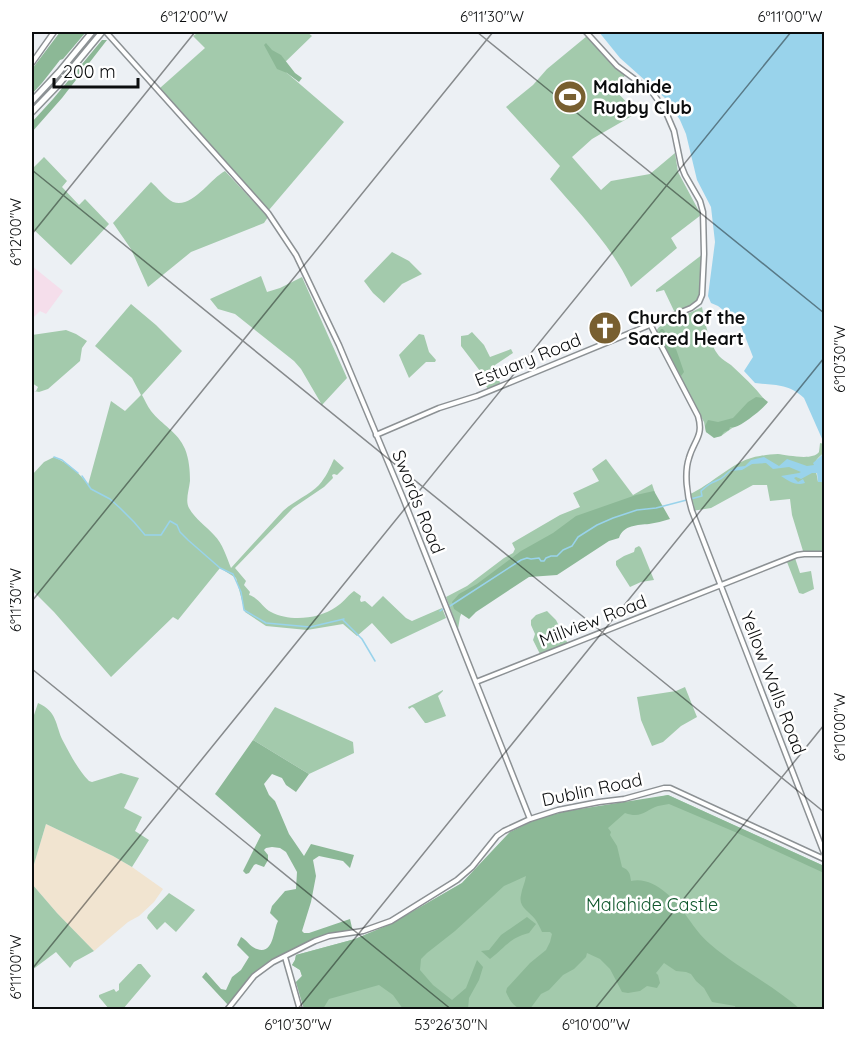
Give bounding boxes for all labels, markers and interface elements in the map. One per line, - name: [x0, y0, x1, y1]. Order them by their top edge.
- text: 6°12'00"W: [160, 7, 228, 26]
- text: 6°11'30"W: [460, 7, 525, 26]
- text: 6°11'00"W: [757, 7, 823, 26]
- scale bar: [54, 51, 138, 89]
- text: 200 m: [63, 60, 116, 83]
- place label: Malahide Rugby Club: [593, 75, 692, 119]
- sports icon: Malahide Rugby Club: [552, 79, 588, 115]
- text: 6°12'00"W: [6, 198, 25, 266]
- place label: Church of the Sacred Heart: [628, 306, 745, 350]
- church icon: Church of the Sacred Heart: [587, 310, 623, 346]
- text: 6°10'30"W: [830, 325, 849, 393]
- street label: Estuary Road: [471, 328, 584, 391]
- street label: Swords Road: [387, 447, 450, 557]
- text: 6°11'30"W: [6, 567, 25, 632]
- street label: Millview Road: [536, 590, 650, 652]
- street label: Yellow Walls Road: [736, 608, 811, 758]
- text: 6°10'00"W: [830, 692, 849, 761]
- street label: Dublin Road: [540, 768, 644, 811]
- park label: Malahide Castle: [586, 893, 718, 916]
- text: 6°11'00"W: [6, 934, 25, 1000]
- text: 6°10'30"W: [264, 1015, 332, 1034]
- text: 53°26'30"N: [414, 1015, 488, 1034]
- text: 6°10'00"W: [562, 1015, 631, 1034]

